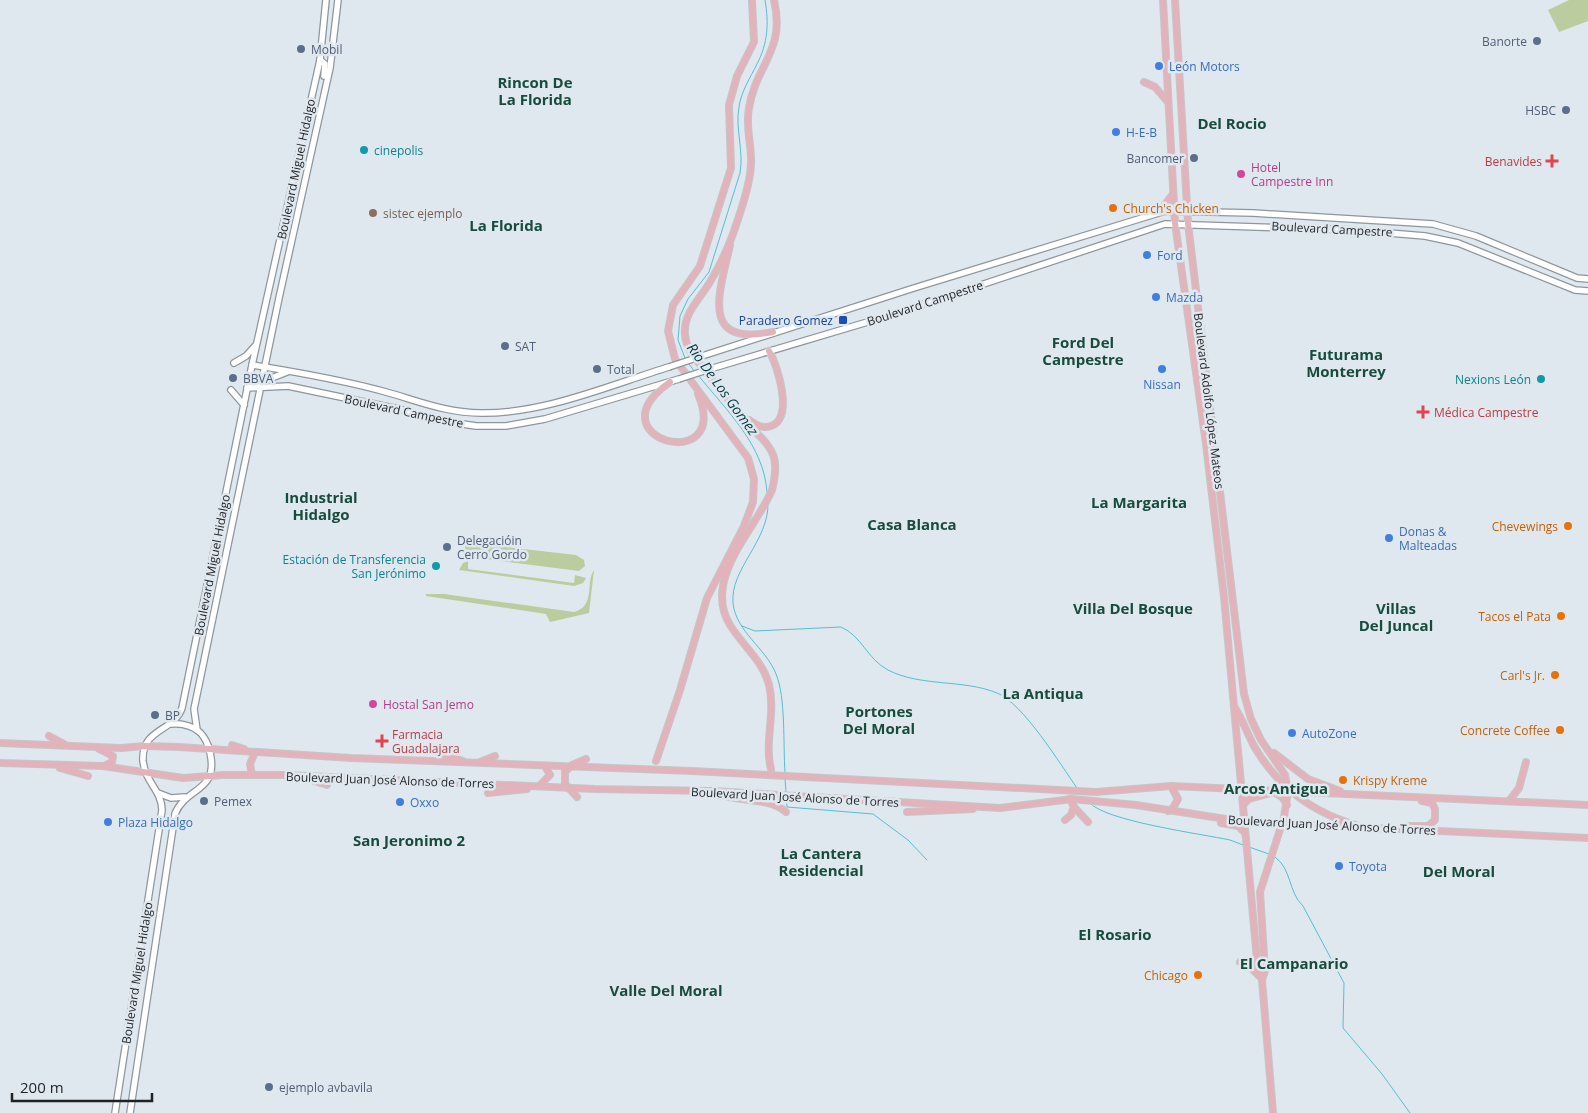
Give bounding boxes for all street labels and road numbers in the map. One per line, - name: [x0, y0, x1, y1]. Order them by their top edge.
- street label: Boulevard Miguel Hidalgo: [273, 97, 319, 241]
- street label: Boulevard Campestre: [1271, 217, 1393, 241]
- street label: Boulevard Campestre: [865, 276, 985, 330]
- street label: Boulevard Adolfo López Mateos: [1190, 312, 1228, 490]
- street label: Boulevard Campestre: [343, 390, 465, 432]
- street label: Boulevard Miguel Hidalgo: [190, 493, 234, 637]
- street label: Boulevard Juan José Alonso de Torres: [286, 768, 495, 792]
- street label: Boulevard Juan José Alonso de Torres: [690, 783, 900, 811]
- street label: Boulevard Juan José Alonso de Torres: [1227, 811, 1437, 839]
- street label: Boulevard Miguel Hidalgo: [117, 901, 157, 1045]

